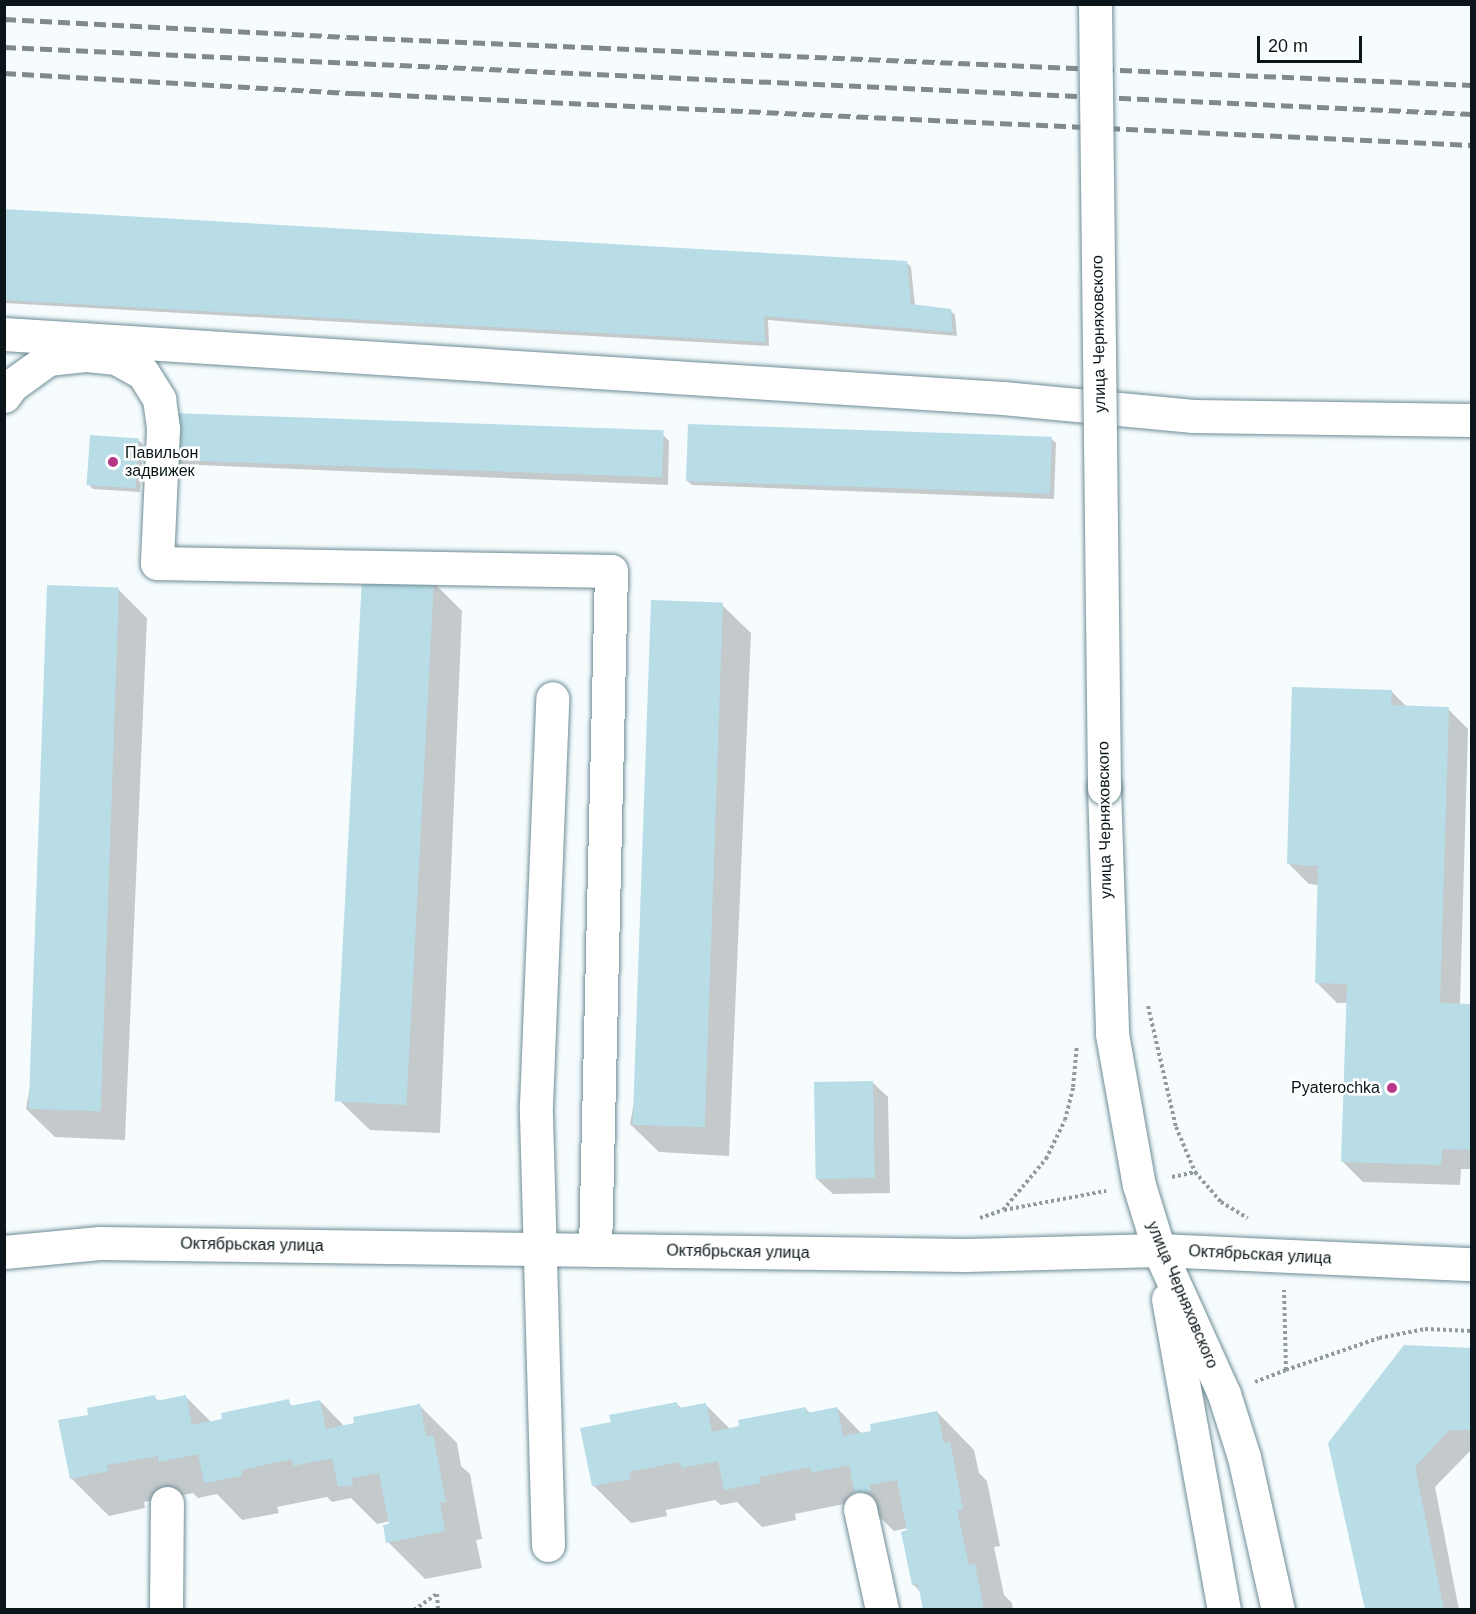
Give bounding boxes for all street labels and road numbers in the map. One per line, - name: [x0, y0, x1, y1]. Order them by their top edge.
- street label: улица Черняховского: [1088, 255, 1110, 413]
- street label: улица Черняховского: [1094, 741, 1116, 899]
- street label: улица Черняховского: [1142, 1219, 1222, 1371]
- street label: Октябрьская улица: [180, 1234, 324, 1256]
- street label: Октябрьская улица: [666, 1241, 810, 1263]
- street label: Октябрьская улица: [1188, 1242, 1332, 1268]

